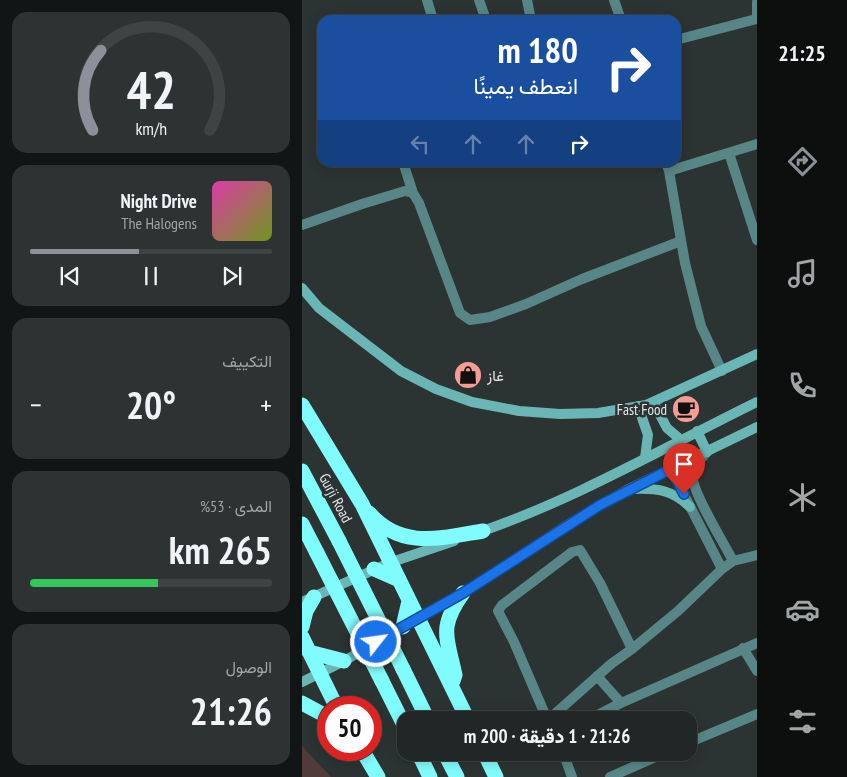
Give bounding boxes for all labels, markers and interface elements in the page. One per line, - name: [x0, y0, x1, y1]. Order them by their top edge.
- text: 180 m: [497, 27, 578, 73]
- icon: right: [596, 35, 661, 100]
- text: 21:25: [778, 39, 826, 67]
- text: 42: [126, 56, 176, 123]
- text: انعطف يمينًا: [473, 72, 578, 100]
- text: km/h: [135, 117, 167, 140]
- icon: left: [406, 130, 434, 158]
- icon: ahead: [459, 130, 487, 158]
- icon: ahead: [512, 130, 540, 158]
- icon: right: [565, 130, 593, 158]
- icon: directions: [785, 144, 820, 179]
- text: Night Drive: [120, 189, 197, 213]
- text: The Halogens: [121, 213, 197, 233]
- icon: music: [785, 256, 820, 291]
- icon: previous: [56, 262, 84, 290]
- icon: pause: [137, 262, 165, 290]
- icon: next: [218, 262, 246, 290]
- text: التكييف: [222, 351, 272, 371]
- shop icon: غاز: [453, 360, 483, 390]
- place label: غاز: [486, 366, 504, 385]
- icon: phone: [785, 368, 820, 403]
- text: 20°: [126, 380, 176, 429]
- text: −: [30, 386, 42, 423]
- text: +: [260, 386, 272, 423]
- cafe icon: Fast Food: [671, 394, 701, 424]
- place label: Fast Food: [617, 400, 667, 419]
- pin: [663, 443, 705, 494]
- icon: arrive: [670, 450, 698, 478]
- street label: Gurji Road: [315, 470, 357, 526]
- icon: climate: [785, 480, 820, 515]
- text: المدى · 53%: [200, 496, 272, 516]
- text: 265 km: [169, 525, 272, 574]
- icon: car: [785, 592, 820, 627]
- position arrow: [349, 615, 401, 667]
- text: الوصول: [226, 657, 272, 677]
- text: 21:26: [190, 686, 272, 735]
- speed limit sign: 50: [317, 696, 382, 761]
- icon: filters: [785, 704, 820, 739]
- text: 21:26 · 1 دقيقة · 200 m: [464, 724, 630, 748]

